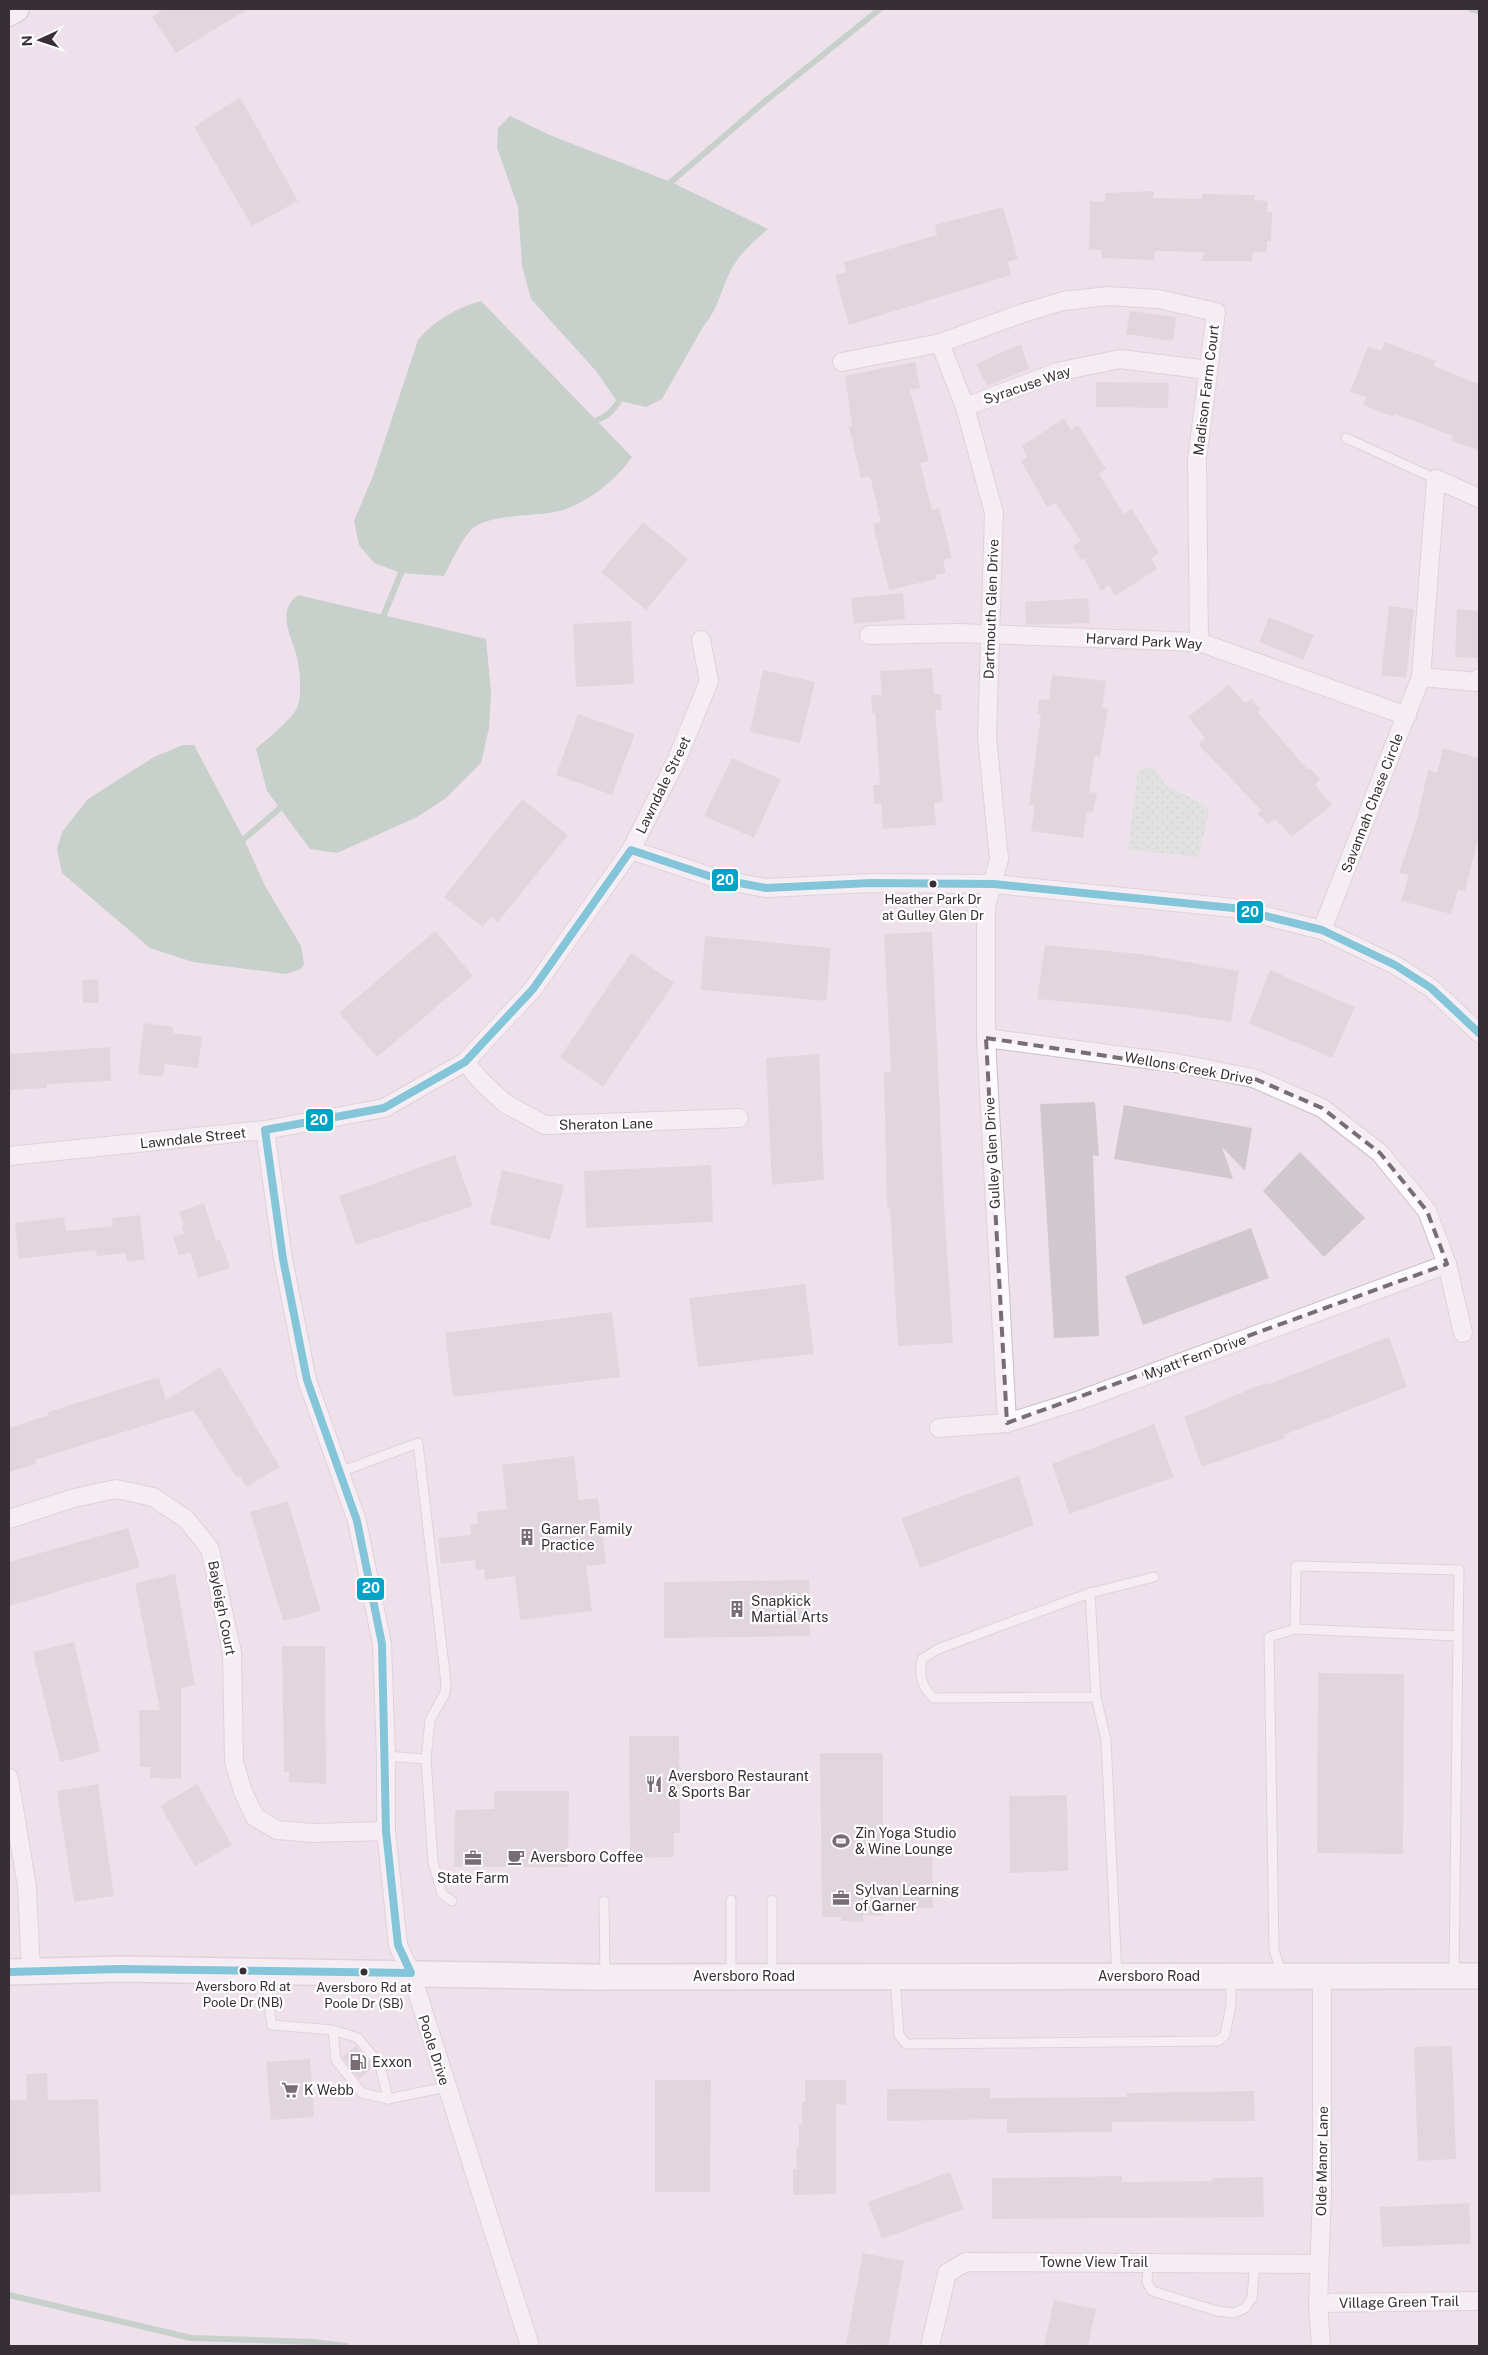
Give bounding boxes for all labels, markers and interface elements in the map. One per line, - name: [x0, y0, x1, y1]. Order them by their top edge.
- north arrow: [15, 15, 65, 65]
- text: N: [19, 35, 35, 47]
- street label: Madison Farm Court: [1190, 324, 1222, 456]
- street label: Syracuse Way: [981, 362, 1073, 407]
- street label: Dartmouth Glen Drive: [981, 539, 1001, 679]
- street label: Harvard Park Way: [1085, 630, 1203, 652]
- street label: Savannah Chase Circle: [1338, 731, 1406, 875]
- street label: Lawndale Street: [632, 734, 694, 836]
- line badge: 20: [711, 868, 739, 892]
- text: 20: [716, 872, 734, 888]
- marker: Heather Park Dr at Gulley Glen Dr: [928, 879, 938, 889]
- place label: Heather Park Dr at Gulley Glen Dr: [882, 892, 984, 923]
- line badge: 20: [1236, 900, 1264, 924]
- text: 20: [1241, 904, 1259, 920]
- street label: Wellons Creek Drive: [1123, 1049, 1255, 1087]
- street label: Gulley Glen Drive: [981, 1097, 1003, 1209]
- line badge: 20: [305, 1108, 334, 1132]
- text: 20: [310, 1112, 328, 1128]
- street label: Sheraton Lane: [559, 1115, 653, 1133]
- street label: Lawndale Street: [139, 1124, 247, 1152]
- street label: Myatt Fern Drive: [1142, 1331, 1248, 1383]
- place label: Garner Family Practice: [541, 1521, 633, 1553]
- building icon: Garner Family Practice: [517, 1527, 537, 1547]
- street label: Bayleigh Court: [205, 1559, 239, 1657]
- line badge: 20: [356, 1577, 385, 1601]
- text: 20: [362, 1580, 380, 1596]
- place label: Snapkick Martial Arts: [751, 1593, 828, 1625]
- building icon: Snapkick Martial Arts: [727, 1599, 747, 1619]
- place label: Aversboro Restaurant & Sports Bar: [668, 1768, 809, 1800]
- restaurant icon: Aversboro Restaurant & Sports Bar: [644, 1774, 664, 1794]
- place label: Zin Yoga Studio & Wine Lounge: [855, 1825, 956, 1857]
- sports icon: Zin Yoga Studio & Wine Lounge: [831, 1831, 851, 1851]
- cafe icon: Aversboro Coffee: [506, 1847, 526, 1867]
- office icon: State Farm: [463, 1848, 483, 1868]
- place label: Aversboro Coffee: [530, 1849, 643, 1865]
- place label: State Farm: [437, 1870, 509, 1886]
- place label: Sylvan Learning of Garner: [855, 1882, 960, 1914]
- office icon: Sylvan Learning of Garner: [831, 1888, 851, 1908]
- marker: Aversboro Rd at Poole Dr (NB): [238, 1966, 248, 1976]
- marker: Aversboro Rd at Poole Dr (SB): [359, 1967, 369, 1977]
- street label: Aversboro Road: [693, 1968, 795, 1984]
- street label: Aversboro Road: [1098, 1968, 1200, 1984]
- place label: Aversboro Rd at Poole Dr (NB): [195, 1979, 291, 2010]
- place label: Aversboro Rd at Poole Dr (SB): [316, 1980, 412, 2011]
- street label: Poole Drive: [415, 2013, 453, 2087]
- fuel station icon: Exxon: [348, 2052, 368, 2072]
- place label: Exxon: [372, 2054, 412, 2070]
- supermarket icon: K Webb: [280, 2080, 300, 2100]
- place label: K Webb: [304, 2082, 354, 2098]
- street label: Olde Manor Lane: [1313, 2106, 1331, 2216]
- street label: Towne View Trail: [1040, 2254, 1148, 2270]
- street label: Village Green Trail: [1339, 2293, 1459, 2311]

